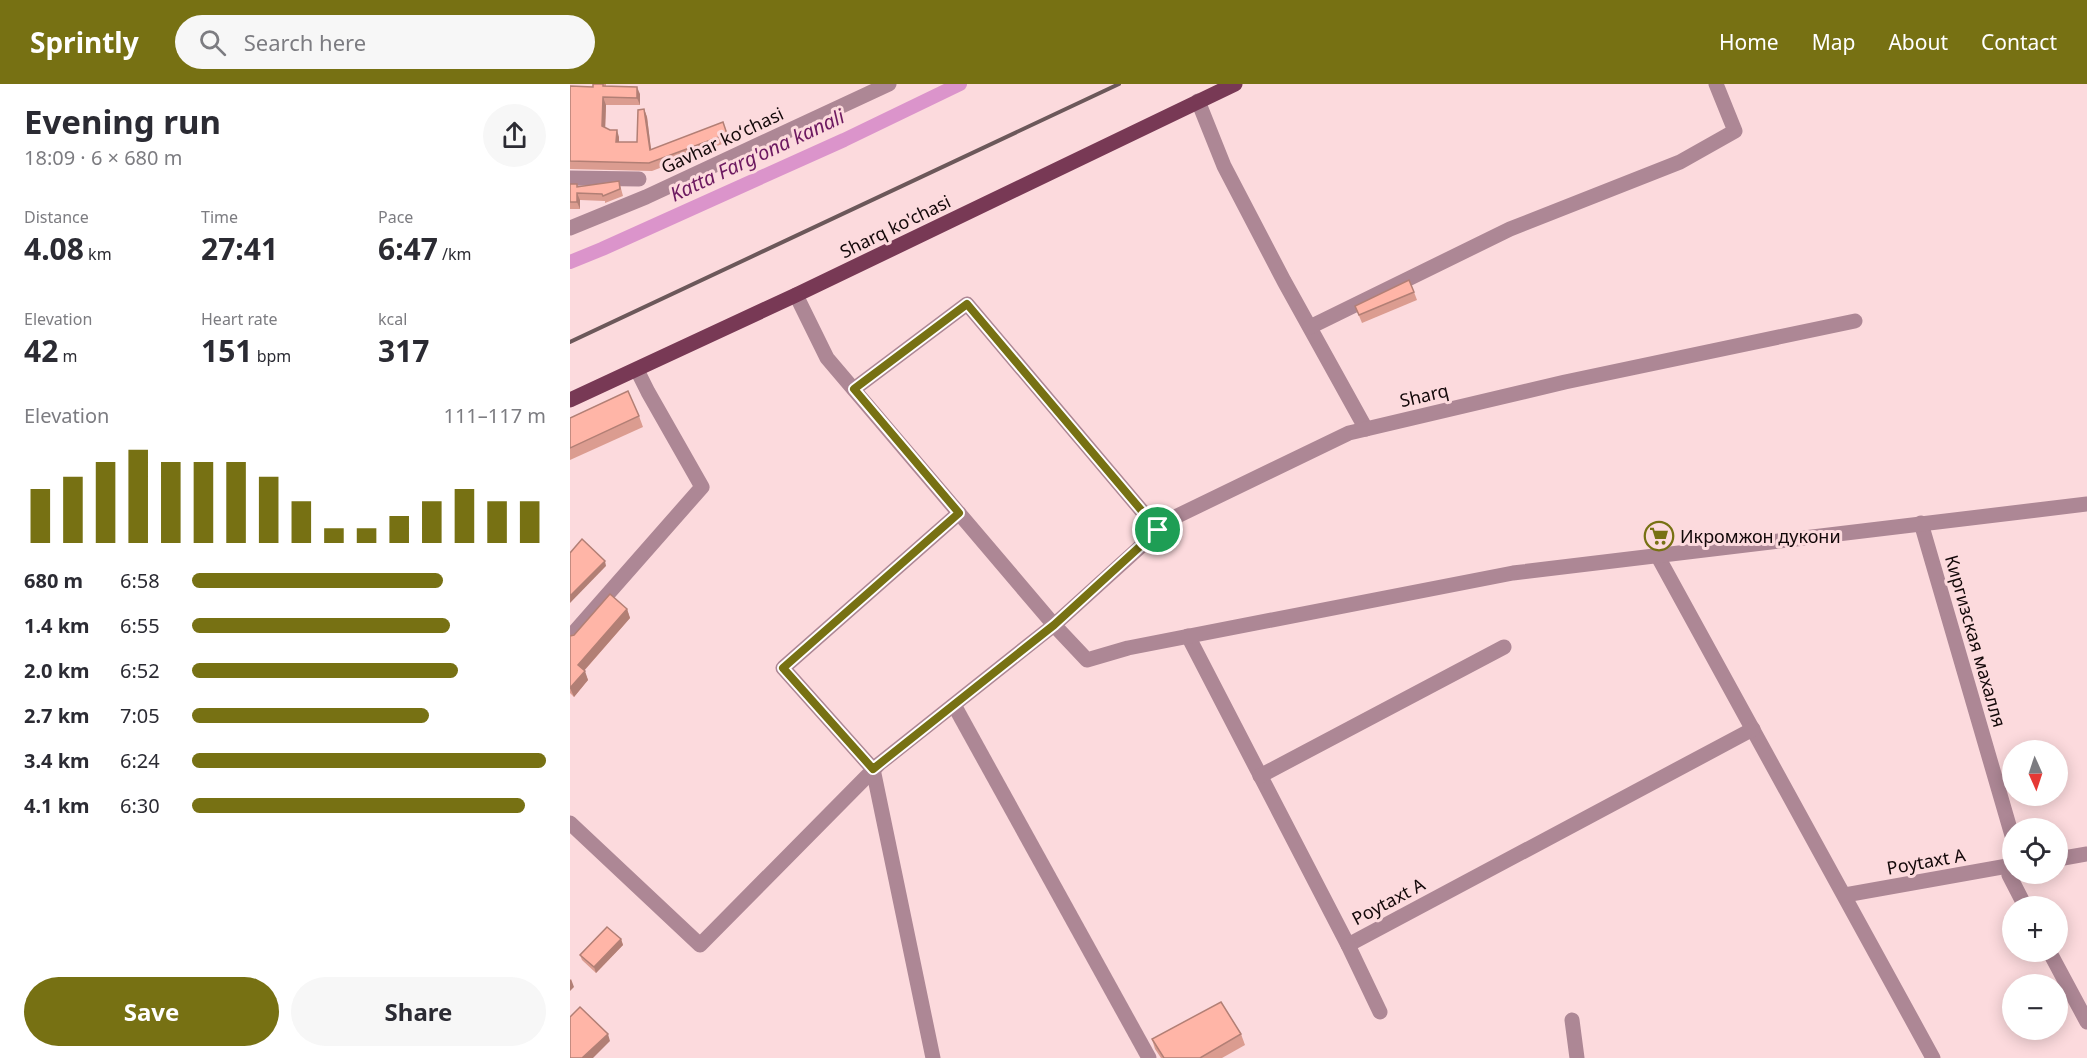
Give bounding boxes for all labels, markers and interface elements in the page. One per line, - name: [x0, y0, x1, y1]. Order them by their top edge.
- search box: [175, 15, 595, 69]
- text: Sprintly: [30, 23, 139, 61]
- icon: search: [196, 26, 229, 59]
- text: Search here: [244, 27, 366, 57]
- text: Home: [1719, 28, 1779, 56]
- text: Map: [1812, 28, 1855, 56]
- text: About: [1888, 28, 1948, 56]
- text: Contact: [1981, 28, 2057, 56]
- text: Evening run: [24, 99, 221, 144]
- street label: Gavhar koʻchasi: [657, 101, 787, 179]
- water label: Katta Farg'ona kanali: [665, 102, 849, 207]
- button: share: [483, 104, 546, 167]
- text: 18:09 · 6 × 680 m: [24, 144, 182, 171]
- street label: Sharq ko'chasi: [836, 189, 954, 263]
- text: Distance: [24, 206, 89, 228]
- text: Time: [201, 206, 238, 228]
- text: Pace: [378, 206, 413, 228]
- text: 4.08: [24, 228, 84, 269]
- text: 27:41: [201, 228, 278, 269]
- text: 6:47: [378, 228, 438, 269]
- text: km: [84, 243, 112, 265]
- text: /km: [438, 243, 472, 265]
- text: Elevation: [24, 308, 92, 330]
- text: Heart rate: [201, 308, 277, 330]
- text: kcal: [378, 308, 407, 330]
- text: 42: [24, 330, 58, 371]
- text: 151: [201, 330, 252, 371]
- text: 317: [378, 330, 429, 371]
- text: m: [58, 345, 77, 367]
- text: bpm: [252, 345, 291, 367]
- street label: Sharq: [1397, 378, 1451, 412]
- text: Elevation: [24, 402, 109, 429]
- text: 111–117 m: [443, 402, 546, 429]
- pin: [1132, 504, 1183, 555]
- icon: arrive: [1141, 513, 1174, 546]
- supermarket icon: Икромжон дукони: [1643, 520, 1675, 552]
- place label: Икромжон дукони: [1680, 524, 1841, 548]
- street label: Киргизская махалля: [1940, 552, 2012, 730]
- text: 680 m: [24, 567, 83, 594]
- text: 6:58: [120, 567, 160, 594]
- text: 1.4 km: [24, 612, 90, 639]
- text: 6:55: [120, 612, 160, 639]
- text: 2.0 km: [24, 657, 90, 684]
- text: 6:52: [120, 657, 160, 684]
- text: 2.7 km: [24, 702, 90, 729]
- text: 7:05: [120, 702, 160, 729]
- north arrow: [2002, 740, 2068, 806]
- map controls: [2002, 740, 2068, 1040]
- text: 3.4 km: [24, 747, 90, 774]
- text: 6:24: [120, 747, 160, 774]
- text: 4.1 km: [24, 792, 90, 819]
- text: 6:30: [120, 792, 160, 819]
- button: locate: [2002, 818, 2068, 884]
- street label: Poytaxt A: [1885, 842, 1968, 880]
- street label: Poytaxt A: [1347, 872, 1429, 930]
- button: +: [2002, 896, 2068, 962]
- button: −: [2002, 974, 2068, 1040]
- button: Save: [24, 977, 279, 1046]
- button: Share: [291, 977, 546, 1046]

